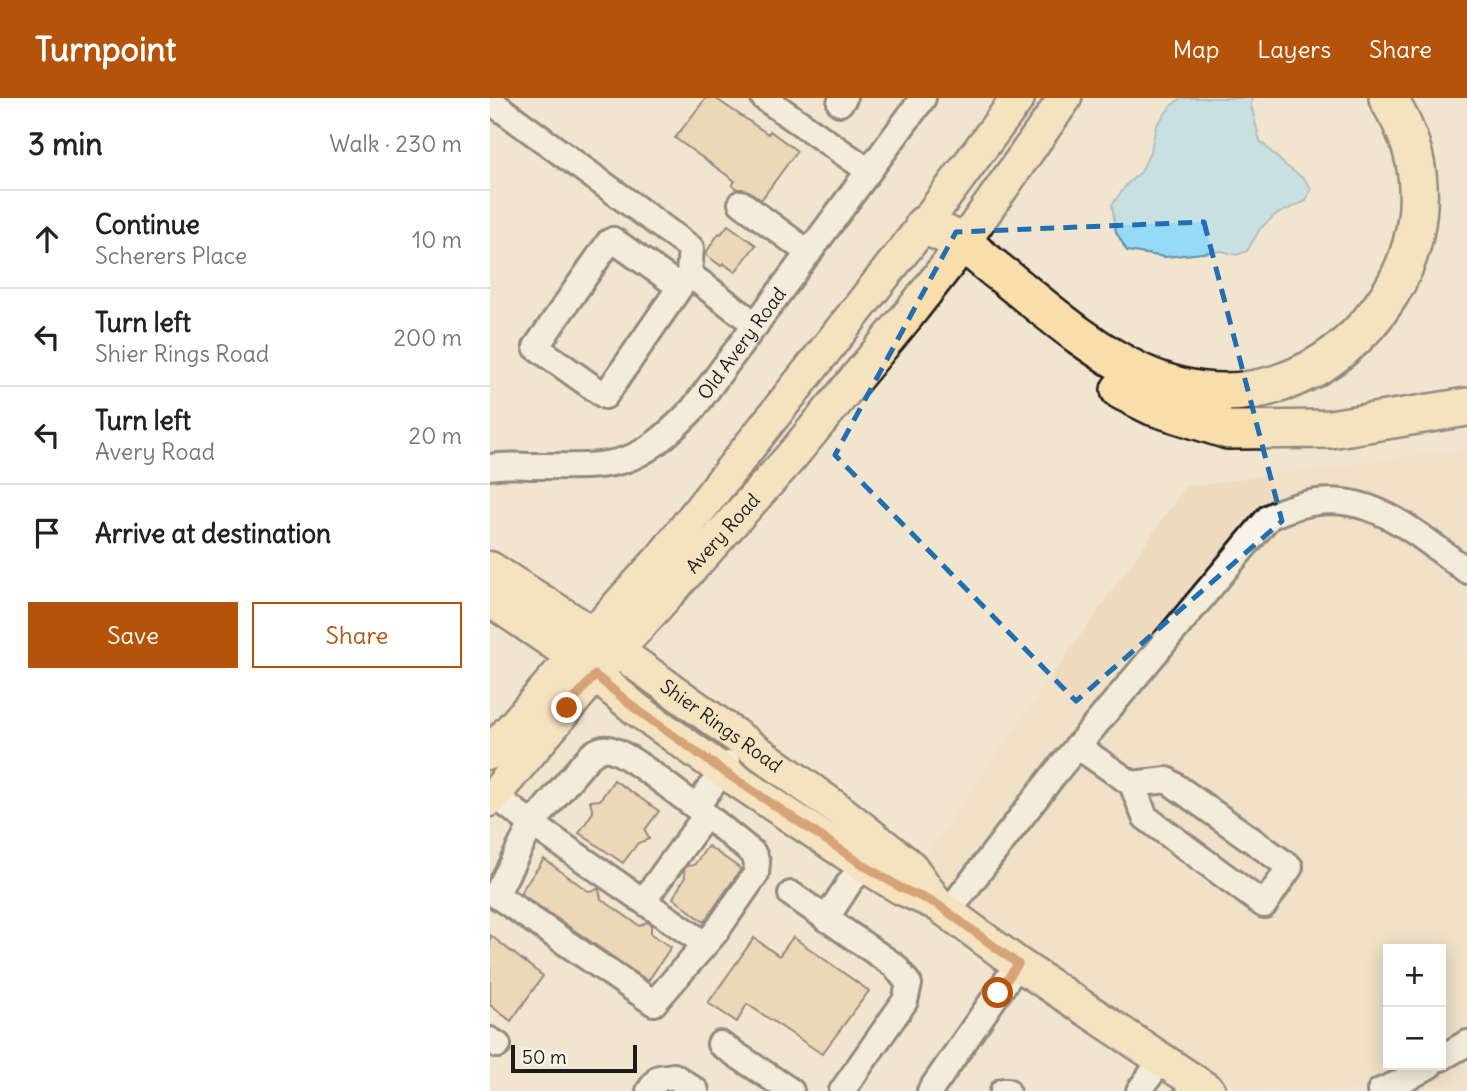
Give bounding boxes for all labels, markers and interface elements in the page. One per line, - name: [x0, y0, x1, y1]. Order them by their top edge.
- text: Turnpoint: [35, 28, 176, 70]
- text: Map: [1173, 34, 1219, 64]
- text: Layers: [1257, 34, 1331, 64]
- text: Share: [1369, 34, 1432, 64]
- text: 3 min: [28, 125, 103, 163]
- text: Walk · 230 m: [329, 129, 462, 158]
- text: Continue: [95, 208, 200, 241]
- icon: ahead: [28, 220, 66, 258]
- text: 10 m: [412, 225, 462, 254]
- text: Scherers Place: [95, 241, 247, 270]
- street label: Old Avery Road: [692, 282, 791, 404]
- text: Turn left: [95, 306, 191, 339]
- icon: left: [28, 318, 66, 356]
- text: 200 m: [393, 323, 462, 352]
- text: Shier Rings Road: [95, 339, 269, 368]
- text: Turn left: [95, 404, 191, 437]
- icon: left: [28, 416, 66, 454]
- text: 20 m: [409, 421, 462, 450]
- text: Avery Road: [95, 437, 215, 466]
- street label: Avery Road: [680, 488, 765, 578]
- icon: arrive: [28, 514, 66, 552]
- text: Arrive at destination: [95, 517, 331, 550]
- button: Save: [28, 602, 238, 668]
- button: Share: [252, 602, 462, 668]
- street label: Shier Rings Road: [656, 674, 787, 777]
- route end: [551, 692, 582, 723]
- map controls: [1383, 944, 1446, 1070]
- button: +: [1383, 944, 1446, 1007]
- route start: [982, 977, 1013, 1008]
- button: −: [1383, 1007, 1446, 1070]
- scale bar: [511, 1042, 637, 1074]
- text: 50 m: [522, 1045, 567, 1069]

